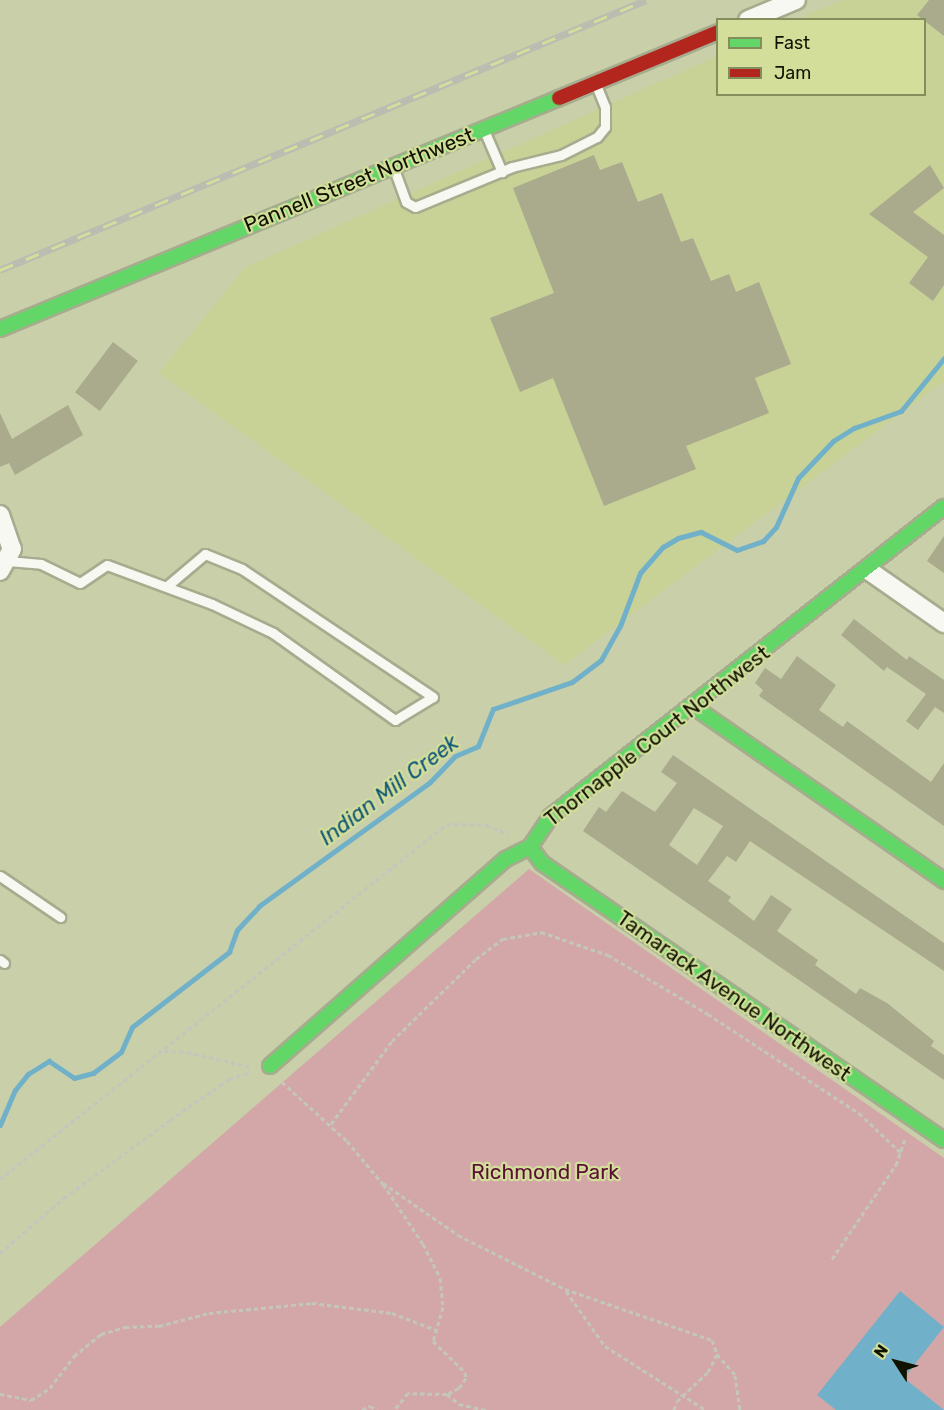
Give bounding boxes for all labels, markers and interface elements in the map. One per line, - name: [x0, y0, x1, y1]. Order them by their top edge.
- legend: [716, 18, 926, 96]
- text: Fast: [774, 32, 810, 54]
- text: Jam: [774, 62, 811, 84]
- street label: Pannell Street Northwest: [240, 122, 478, 238]
- street label: Thornapple Court Northwest: [539, 640, 775, 832]
- water label: Indian Mill Creek: [314, 729, 464, 851]
- street label: Tamarack Avenue Northwest: [612, 905, 856, 1087]
- park label: Richmond Park: [471, 1159, 619, 1185]
- north arrow: [866, 1332, 926, 1392]
- text: N: [870, 1341, 892, 1361]

